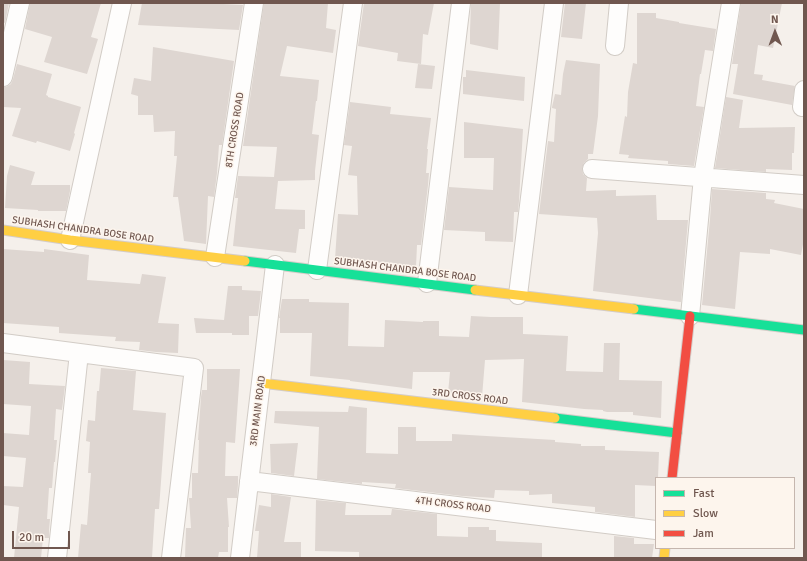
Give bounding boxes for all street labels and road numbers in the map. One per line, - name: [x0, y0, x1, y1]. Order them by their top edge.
- street label: 8TH CROSS ROAD: [223, 92, 247, 168]
- street label: SUBHASH CHANDRA BOSE ROAD: [11, 214, 155, 246]
- street label: SUBHASH CHANDRA BOSE ROAD: [333, 255, 477, 285]
- street label: 3RD MAIN ROAD: [248, 375, 268, 447]
- street label: 3RD CROSS ROAD: [431, 386, 509, 408]
- street label: 4TH CROSS ROAD: [415, 494, 491, 516]

